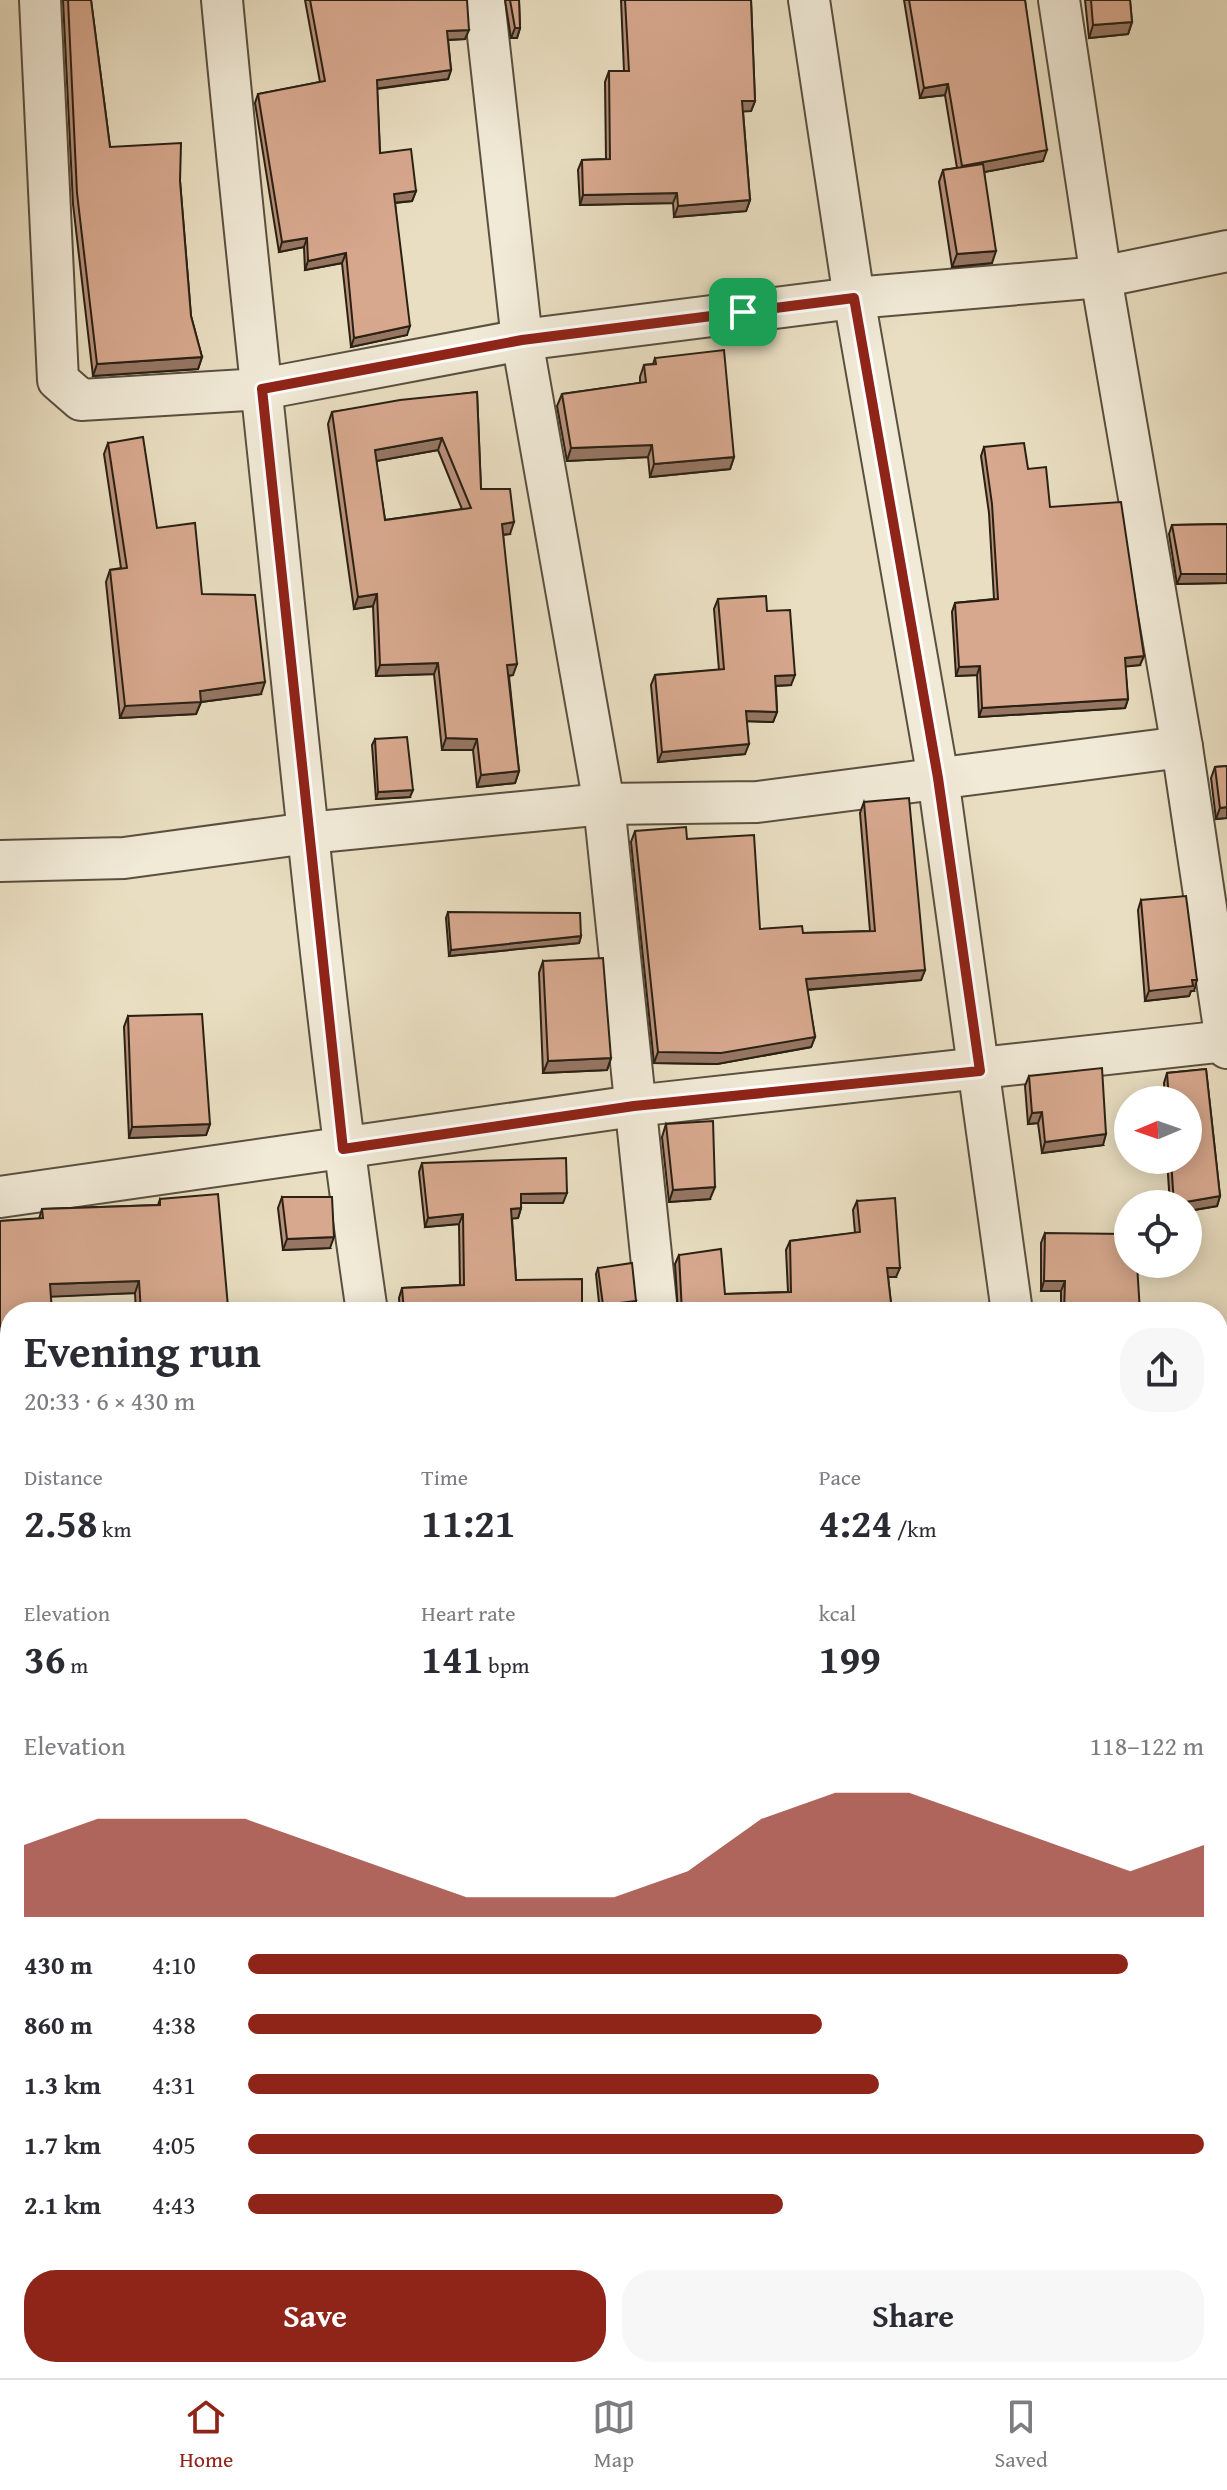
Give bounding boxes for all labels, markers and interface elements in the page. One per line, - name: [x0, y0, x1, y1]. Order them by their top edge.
- pin: [709, 278, 777, 346]
- icon: arrive: [721, 290, 765, 334]
- north arrow: [1114, 1086, 1202, 1174]
- map controls: [1114, 1086, 1202, 1278]
- button: locate: [1114, 1190, 1202, 1278]
- text: Evening run: [24, 1319, 261, 1383]
- button: share: [1120, 1328, 1204, 1412]
- text: 20:33 · 6 × 430 m: [24, 1381, 195, 1420]
- text: Distance: [24, 1461, 103, 1493]
- text: Time: [421, 1461, 468, 1493]
- text: Pace: [819, 1461, 861, 1493]
- text: 2.58: [24, 1493, 97, 1552]
- text: 11:21: [421, 1493, 516, 1552]
- text: 4:24: [819, 1493, 892, 1552]
- text: km: [97, 1513, 131, 1545]
- text: /km: [892, 1513, 937, 1545]
- text: Elevation: [24, 1597, 110, 1629]
- text: Heart rate: [421, 1597, 516, 1629]
- text: kcal: [819, 1597, 856, 1629]
- text: 36: [24, 1629, 65, 1688]
- text: 141: [421, 1629, 484, 1688]
- text: 199: [819, 1629, 881, 1688]
- text: m: [65, 1649, 88, 1681]
- text: bpm: [484, 1649, 530, 1681]
- text: Elevation: [24, 1726, 126, 1765]
- text: 118–122 m: [1090, 1726, 1204, 1765]
- text: 430 m: [24, 1945, 92, 1984]
- text: 4:10: [152, 1945, 196, 1984]
- text: 860 m: [24, 2005, 92, 2044]
- text: 4:38: [152, 2005, 196, 2044]
- text: 1.3 km: [24, 2065, 101, 2104]
- text: 4:31: [152, 2065, 196, 2104]
- text: 1.7 km: [24, 2125, 101, 2164]
- text: 4:05: [152, 2125, 196, 2164]
- text: 2.1 km: [24, 2185, 101, 2224]
- text: 4:43: [152, 2185, 196, 2224]
- button: Save: [24, 2270, 606, 2362]
- button: Share: [622, 2270, 1204, 2362]
- tab: Home: [179, 2395, 233, 2475]
- tab: Map: [592, 2395, 636, 2475]
- tab: Saved: [994, 2395, 1048, 2475]

